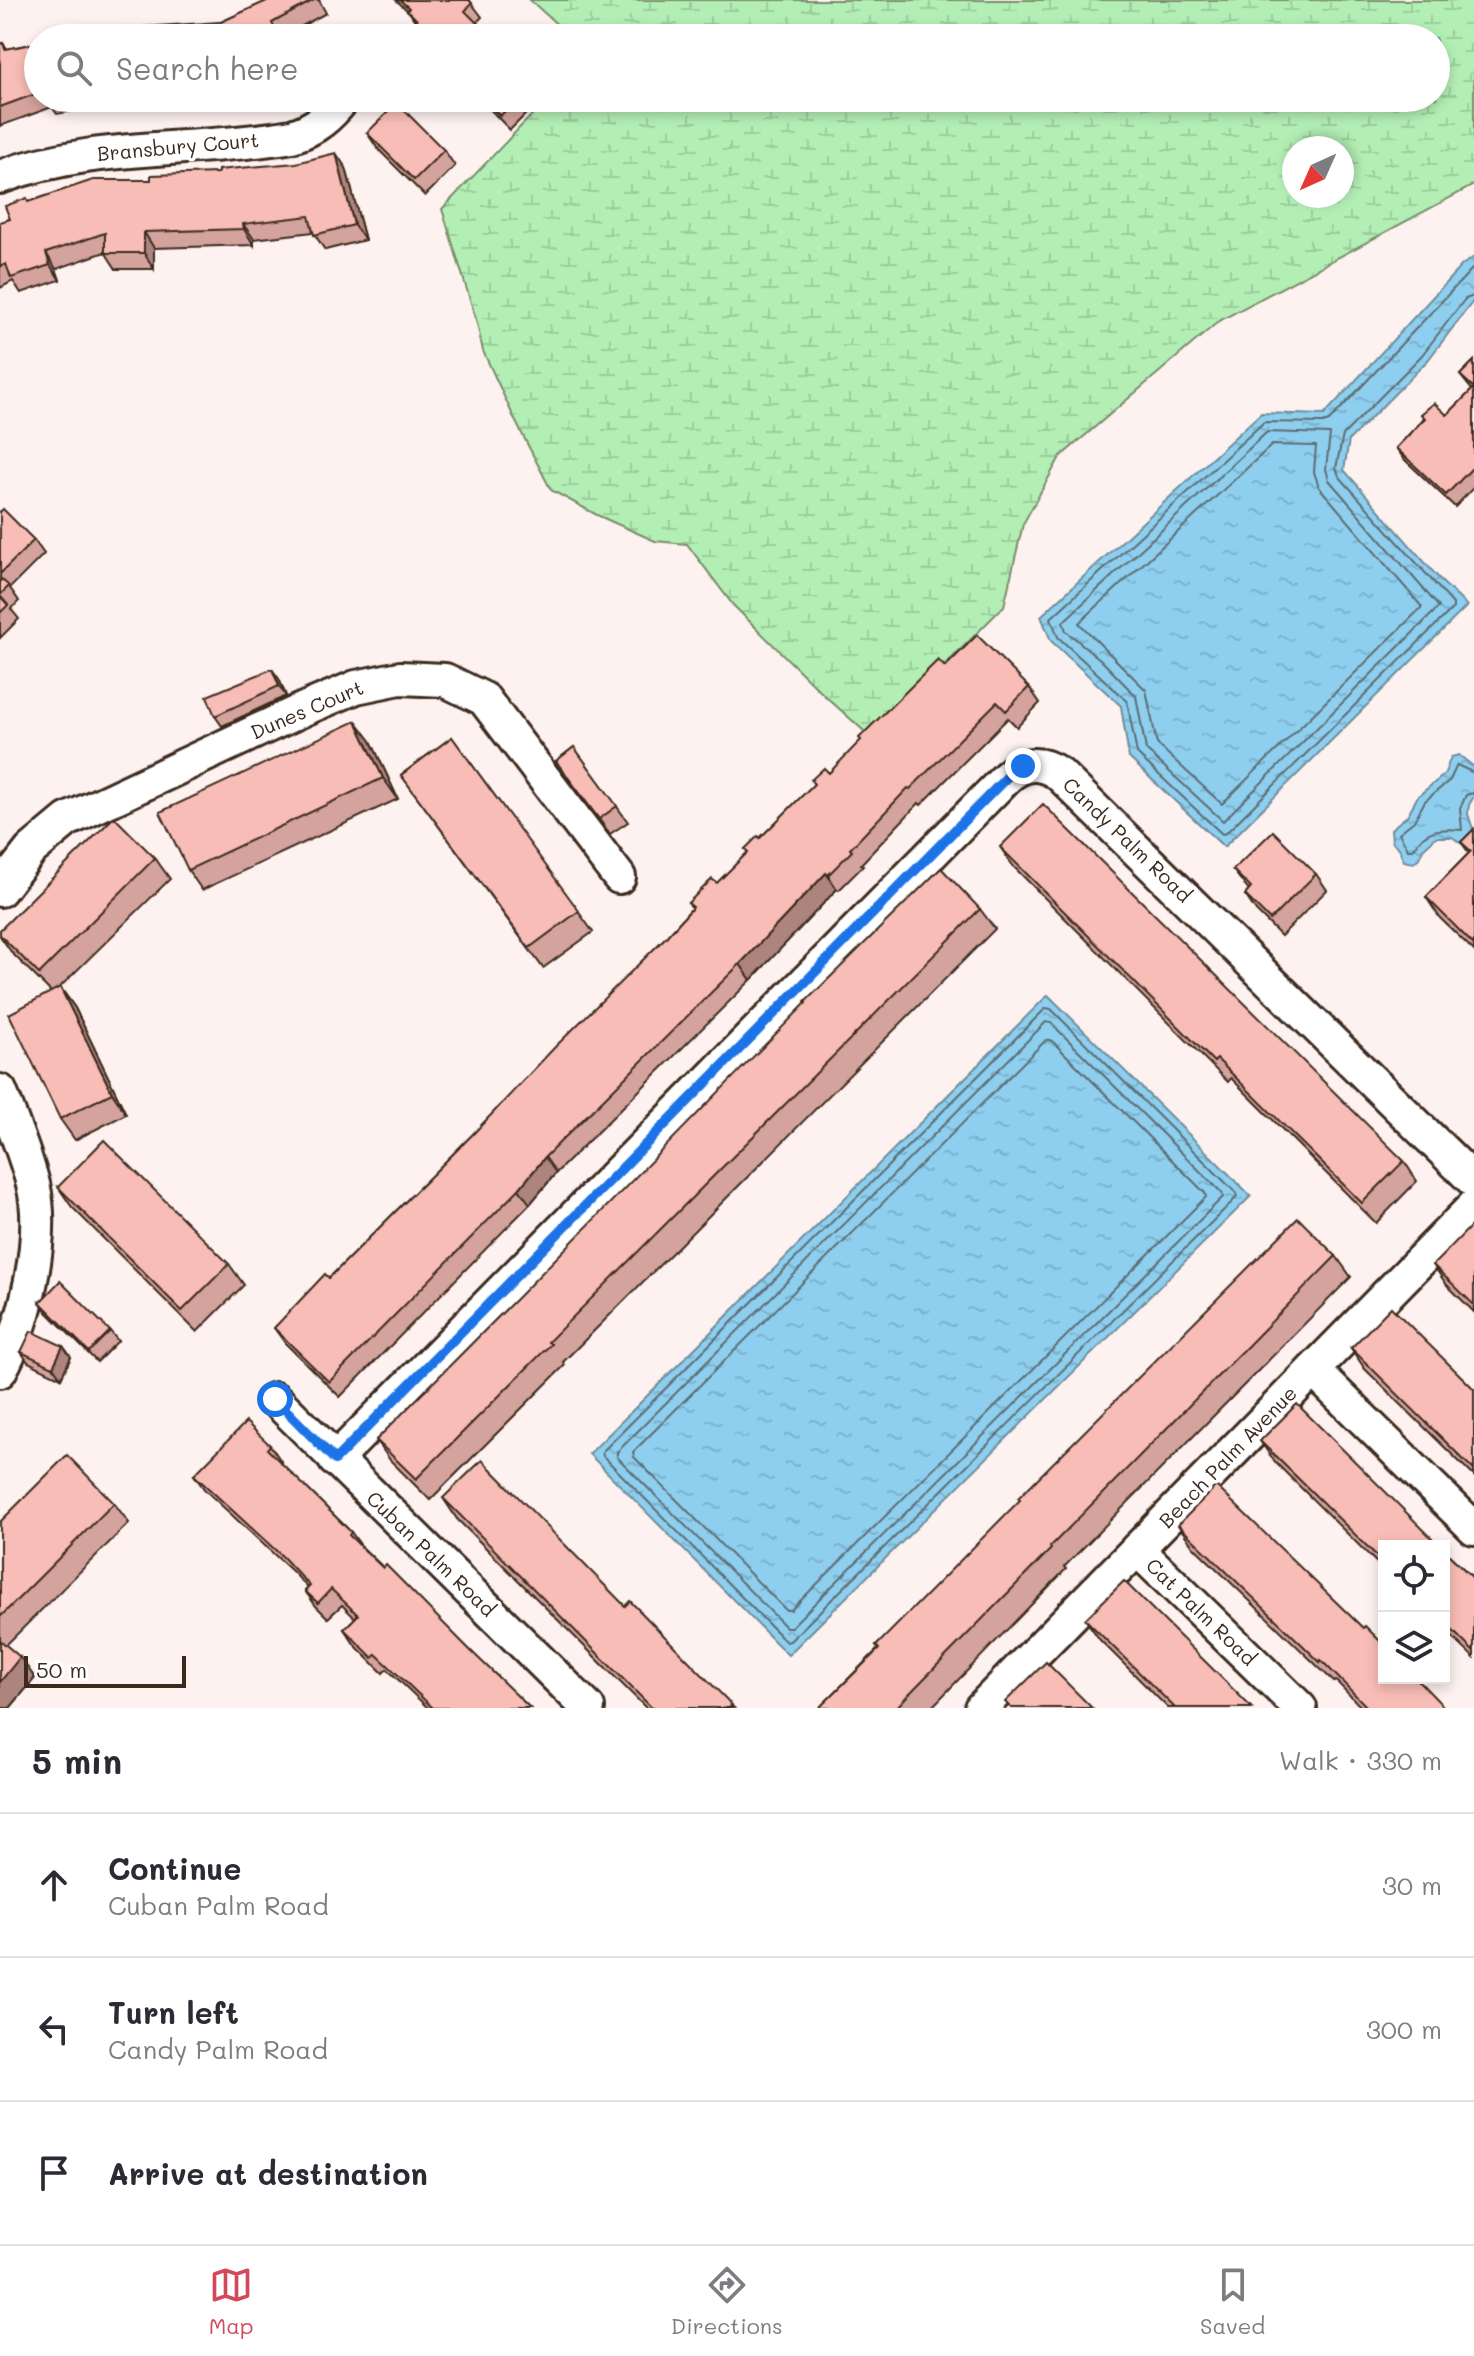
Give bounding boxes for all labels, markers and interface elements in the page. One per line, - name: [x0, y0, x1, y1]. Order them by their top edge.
- search box: [24, 24, 1450, 112]
- icon: search: [52, 46, 96, 90]
- text: Search here: [116, 48, 299, 88]
- street label: Bransbury Court: [96, 126, 260, 166]
- north arrow: [1282, 136, 1354, 208]
- street label: Dunes Court: [246, 674, 367, 745]
- route end: [1005, 748, 1041, 784]
- street label: Candy Palm Road: [1058, 771, 1198, 907]
- street label: Beach Palm Avenue: [1153, 1380, 1302, 1533]
- route start: [257, 1381, 293, 1417]
- street label: Cuban Palm Road: [362, 1485, 502, 1622]
- map controls: [1378, 1540, 1450, 1684]
- button: locate: [1378, 1540, 1450, 1612]
- street label: Cat Palm Road: [1141, 1552, 1262, 1671]
- button: layers: [1378, 1612, 1450, 1684]
- scale bar: [24, 1652, 186, 1688]
- text: 50 m: [36, 1655, 87, 1684]
- text: 5 min: [32, 1738, 122, 1783]
- text: Walk · 330 m: [1279, 1743, 1442, 1777]
- text: Continue: [108, 1848, 241, 1888]
- icon: ahead: [32, 1863, 76, 1907]
- text: 30 m: [1382, 1868, 1442, 1902]
- text: Cuban Palm Road: [108, 1888, 329, 1922]
- text: Turn left: [108, 1992, 239, 2032]
- icon: left: [32, 2007, 76, 2051]
- text: 300 m: [1366, 2012, 1442, 2046]
- text: Candy Palm Road: [108, 2032, 328, 2066]
- icon: arrive: [32, 2151, 76, 2195]
- text: Arrive at destination: [108, 2153, 428, 2193]
- tab: Map: [209, 2263, 254, 2340]
- tab: Directions: [671, 2263, 783, 2340]
- tab: Saved: [1200, 2263, 1265, 2340]

